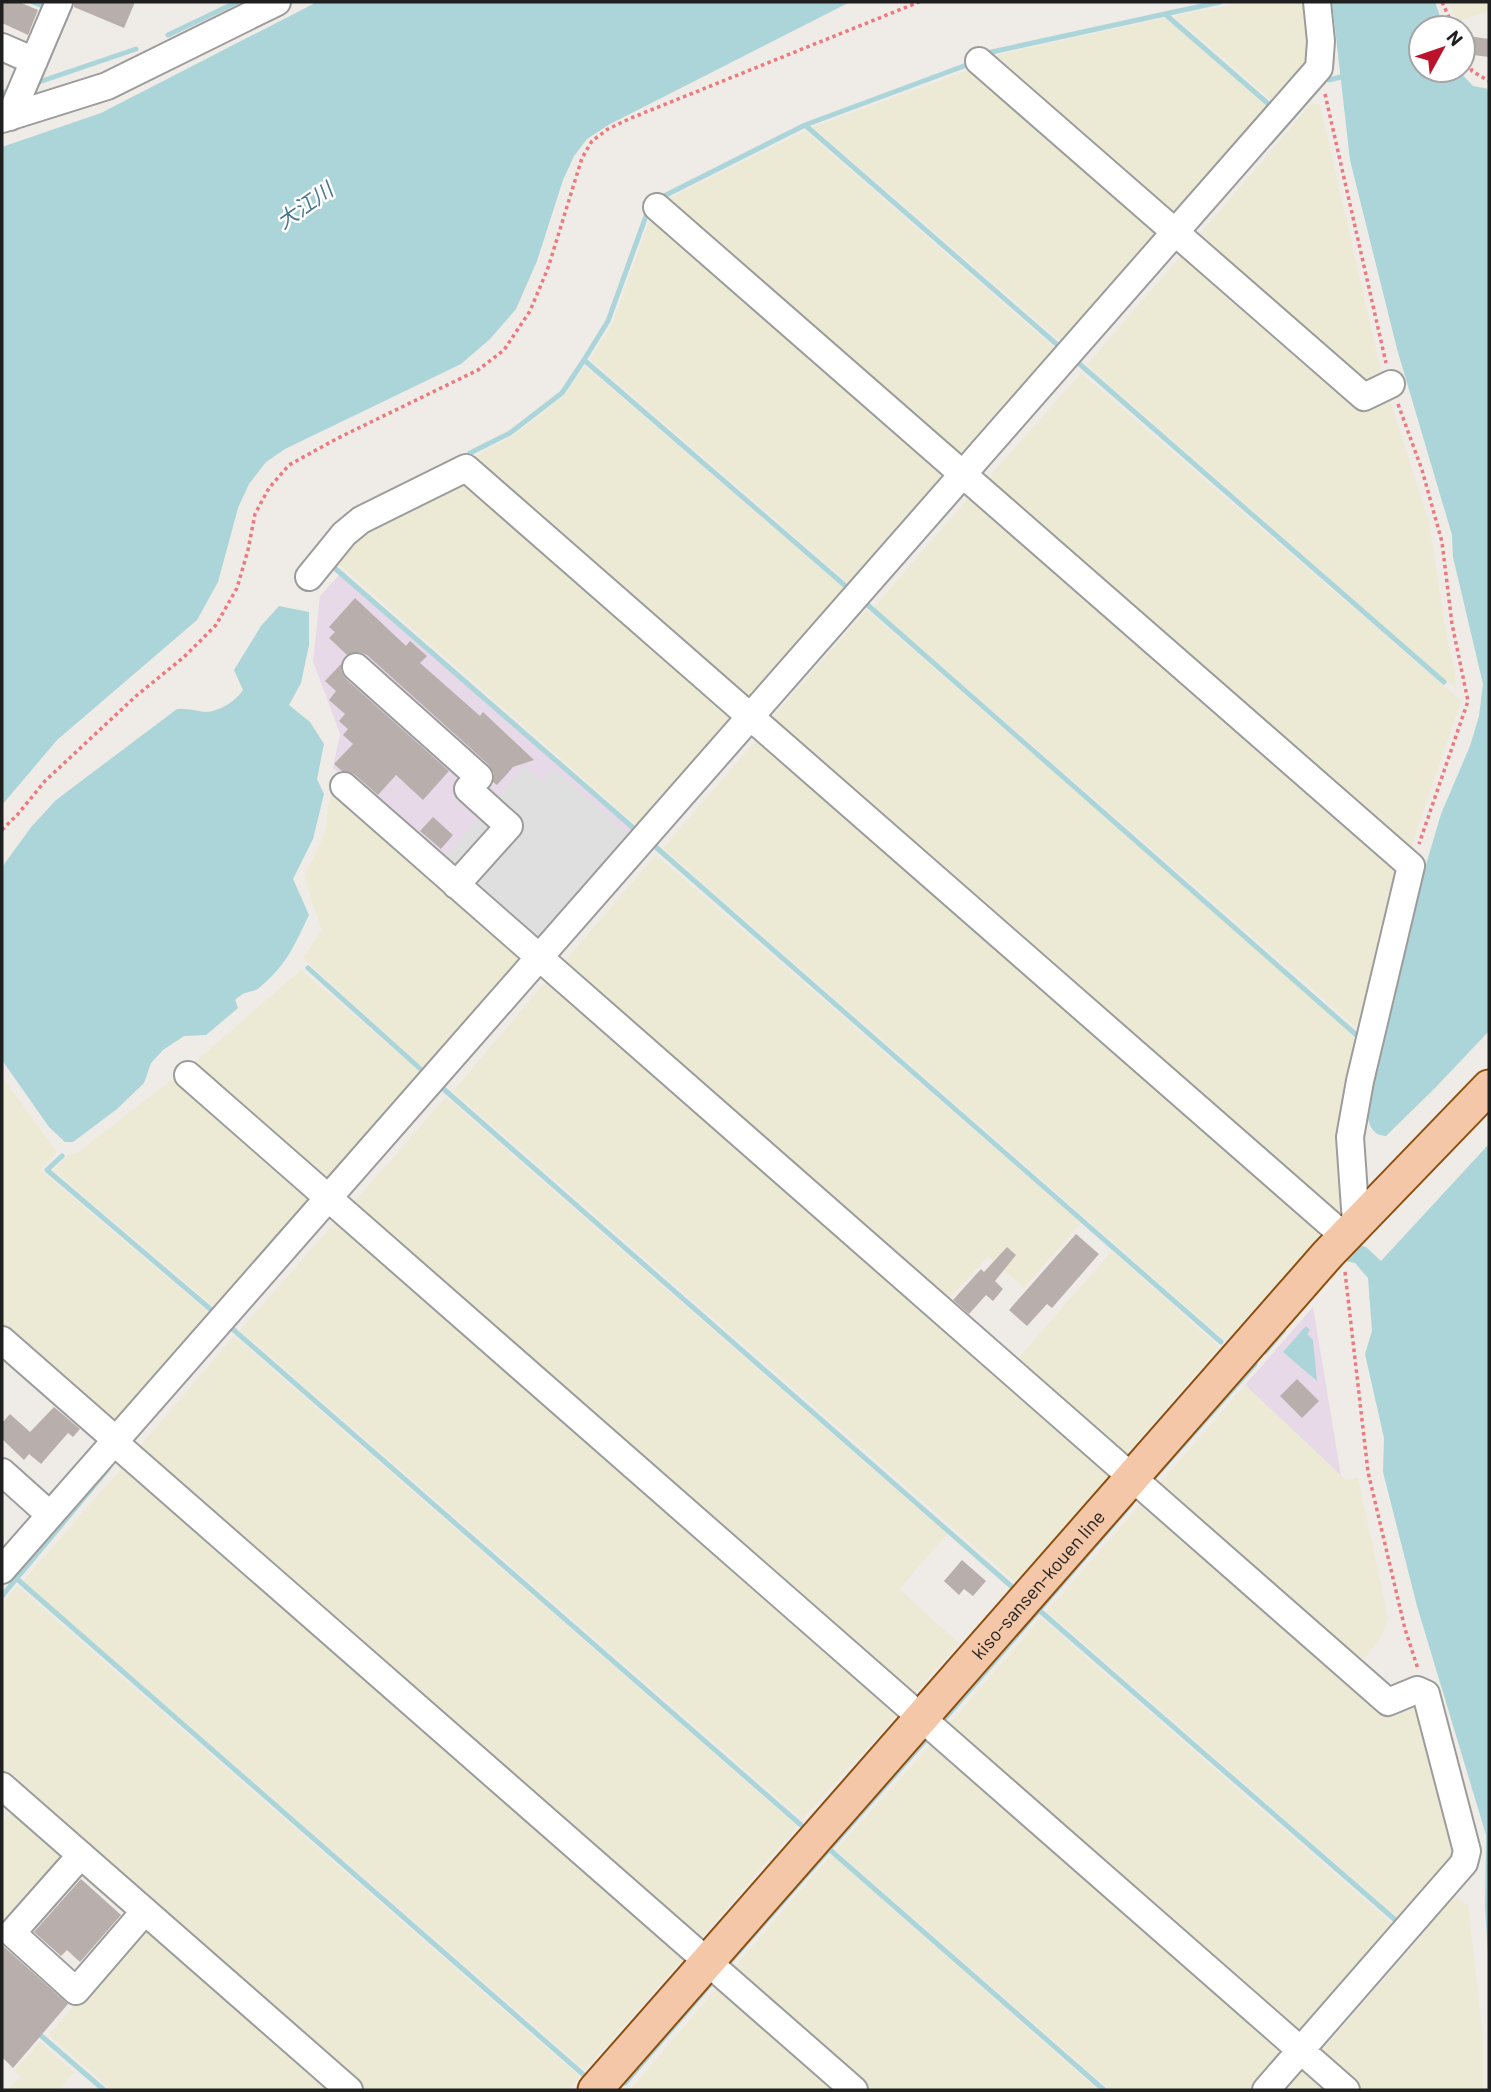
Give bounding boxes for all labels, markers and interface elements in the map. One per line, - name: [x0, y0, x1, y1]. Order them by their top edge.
- north arrow: [1407, 14, 1477, 84]
- text: N: [1443, 26, 1468, 50]
- water label: 大江川: [271, 175, 339, 233]
- street label: kiso-sansen-kouen line: [966, 1505, 1109, 1664]

